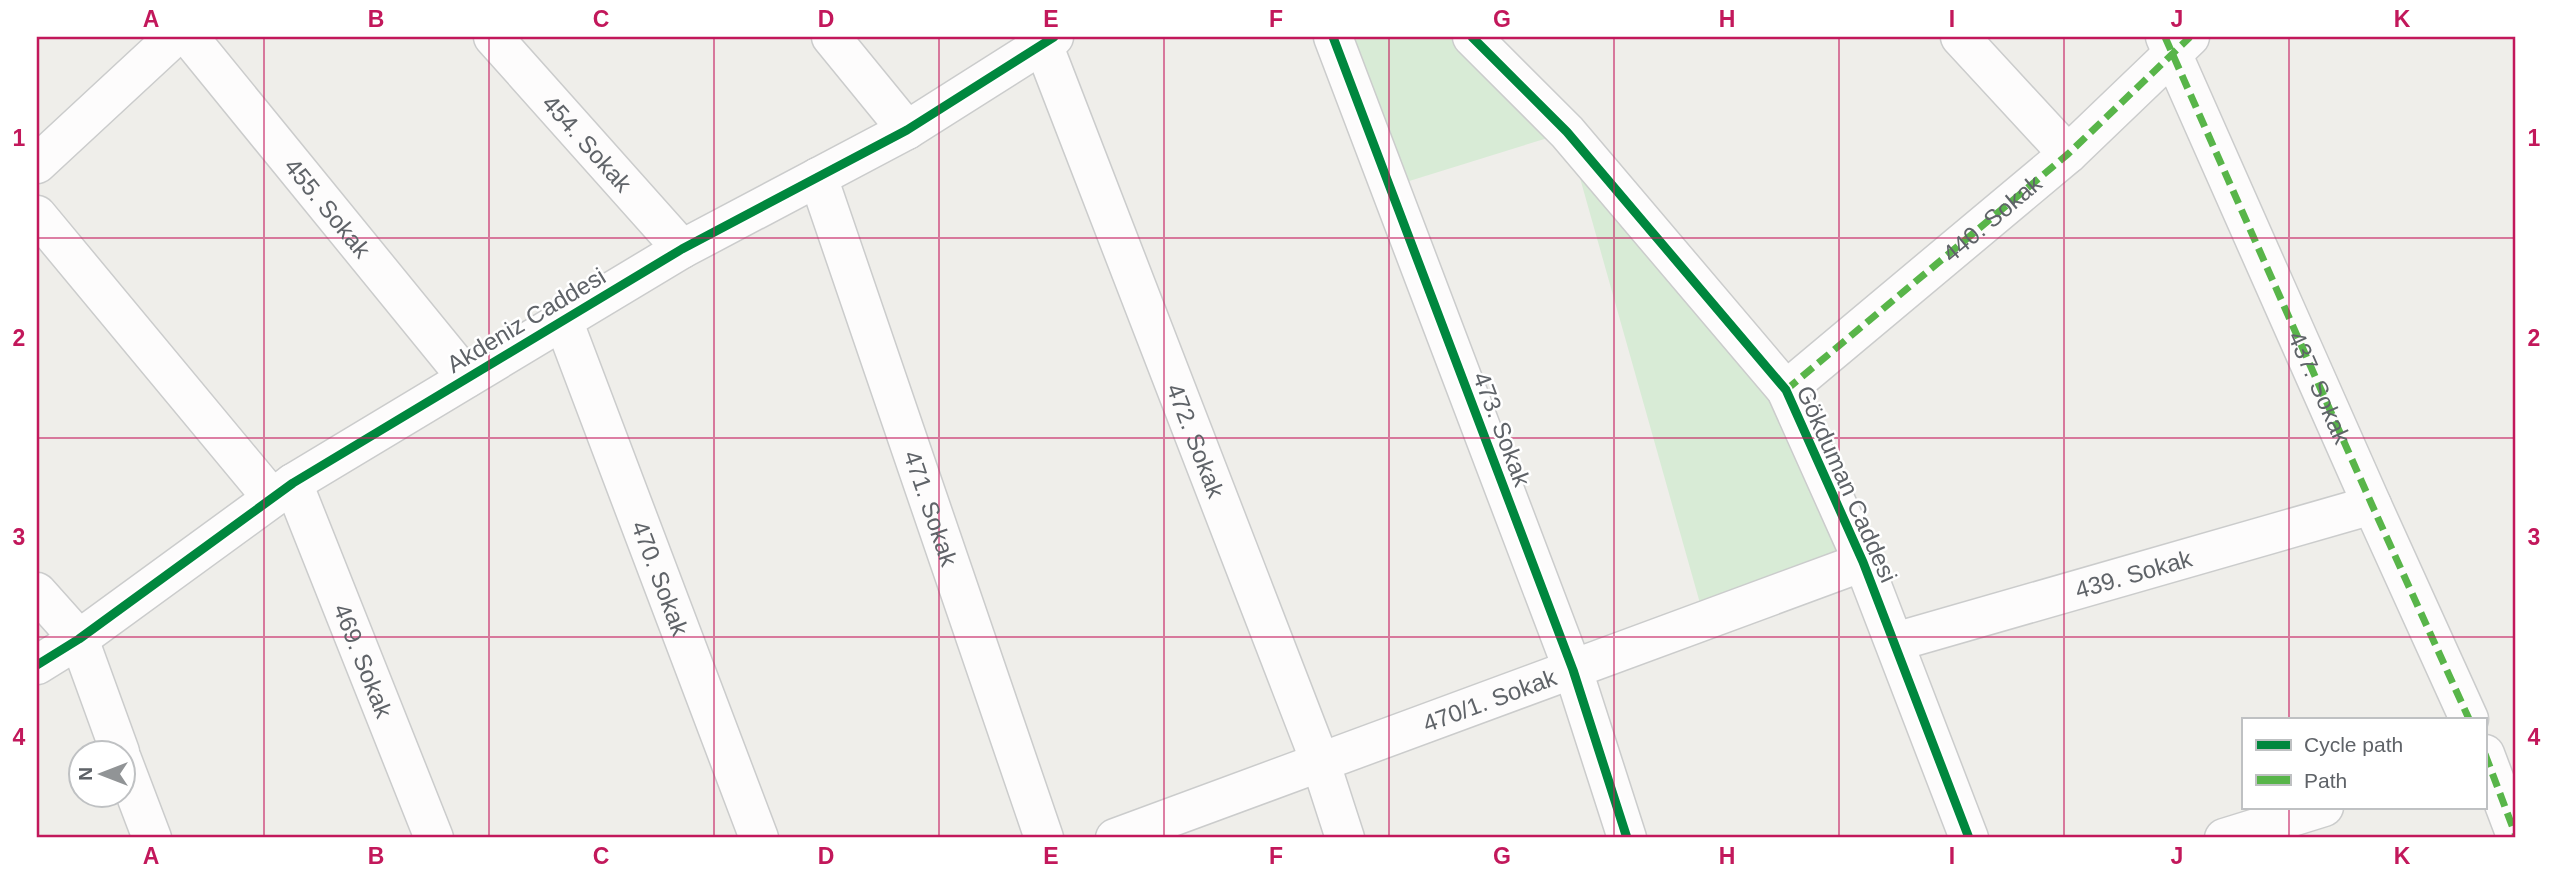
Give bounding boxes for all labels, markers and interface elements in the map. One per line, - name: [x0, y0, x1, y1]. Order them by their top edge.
- text: A: [143, 6, 159, 32]
- text: B: [368, 6, 384, 32]
- text: C: [593, 6, 609, 32]
- text: D: [818, 6, 834, 32]
- text: E: [1043, 6, 1059, 32]
- text: F: [1269, 6, 1283, 32]
- text: G: [1493, 6, 1511, 32]
- text: H: [1719, 6, 1735, 32]
- text: I: [1949, 6, 1955, 32]
- text: J: [2171, 6, 2183, 32]
- text: K: [2394, 6, 2411, 32]
- street label: 454. Sokak: [537, 89, 638, 198]
- text: 1: [13, 125, 26, 151]
- text: 1: [2528, 125, 2541, 151]
- street label: 455. Sokak: [280, 152, 377, 263]
- street label: 440. Sokak: [1937, 168, 2047, 267]
- street label: Akdeniz Caddesi: [442, 262, 610, 378]
- text: 2: [13, 325, 25, 351]
- text: 2: [2528, 325, 2540, 351]
- street label: 437. Sokak: [2283, 327, 2357, 449]
- street label: 473. Sokak: [1468, 368, 1536, 491]
- street label: 472. Sokak: [1162, 380, 1231, 502]
- street label: Gökduman Caddesi: [1792, 382, 1902, 586]
- street label: 471. Sokak: [899, 447, 964, 570]
- street label: 470. Sokak: [627, 517, 695, 640]
- text: 3: [13, 524, 25, 550]
- text: 3: [2528, 524, 2540, 550]
- street label: 439. Sokak: [2072, 544, 2196, 603]
- street label: 469. Sokak: [329, 600, 399, 722]
- street label: 470/1. Sokak: [1419, 663, 1561, 737]
- legend: [2242, 718, 2486, 808]
- text: 4: [13, 724, 26, 750]
- text: 4: [2528, 724, 2541, 750]
- text: Cycle path: [2304, 733, 2403, 756]
- north arrow: [66, 738, 136, 808]
- text: N: [75, 767, 96, 781]
- text: Path: [2304, 769, 2347, 792]
- text: A: [143, 843, 159, 869]
- text: B: [368, 843, 384, 869]
- text: C: [593, 843, 609, 869]
- text: D: [818, 843, 834, 869]
- text: E: [1043, 843, 1059, 869]
- text: F: [1269, 843, 1283, 869]
- text: G: [1493, 843, 1511, 869]
- text: H: [1719, 843, 1735, 869]
- text: I: [1949, 843, 1955, 869]
- text: J: [2171, 843, 2183, 869]
- text: K: [2394, 843, 2411, 869]

